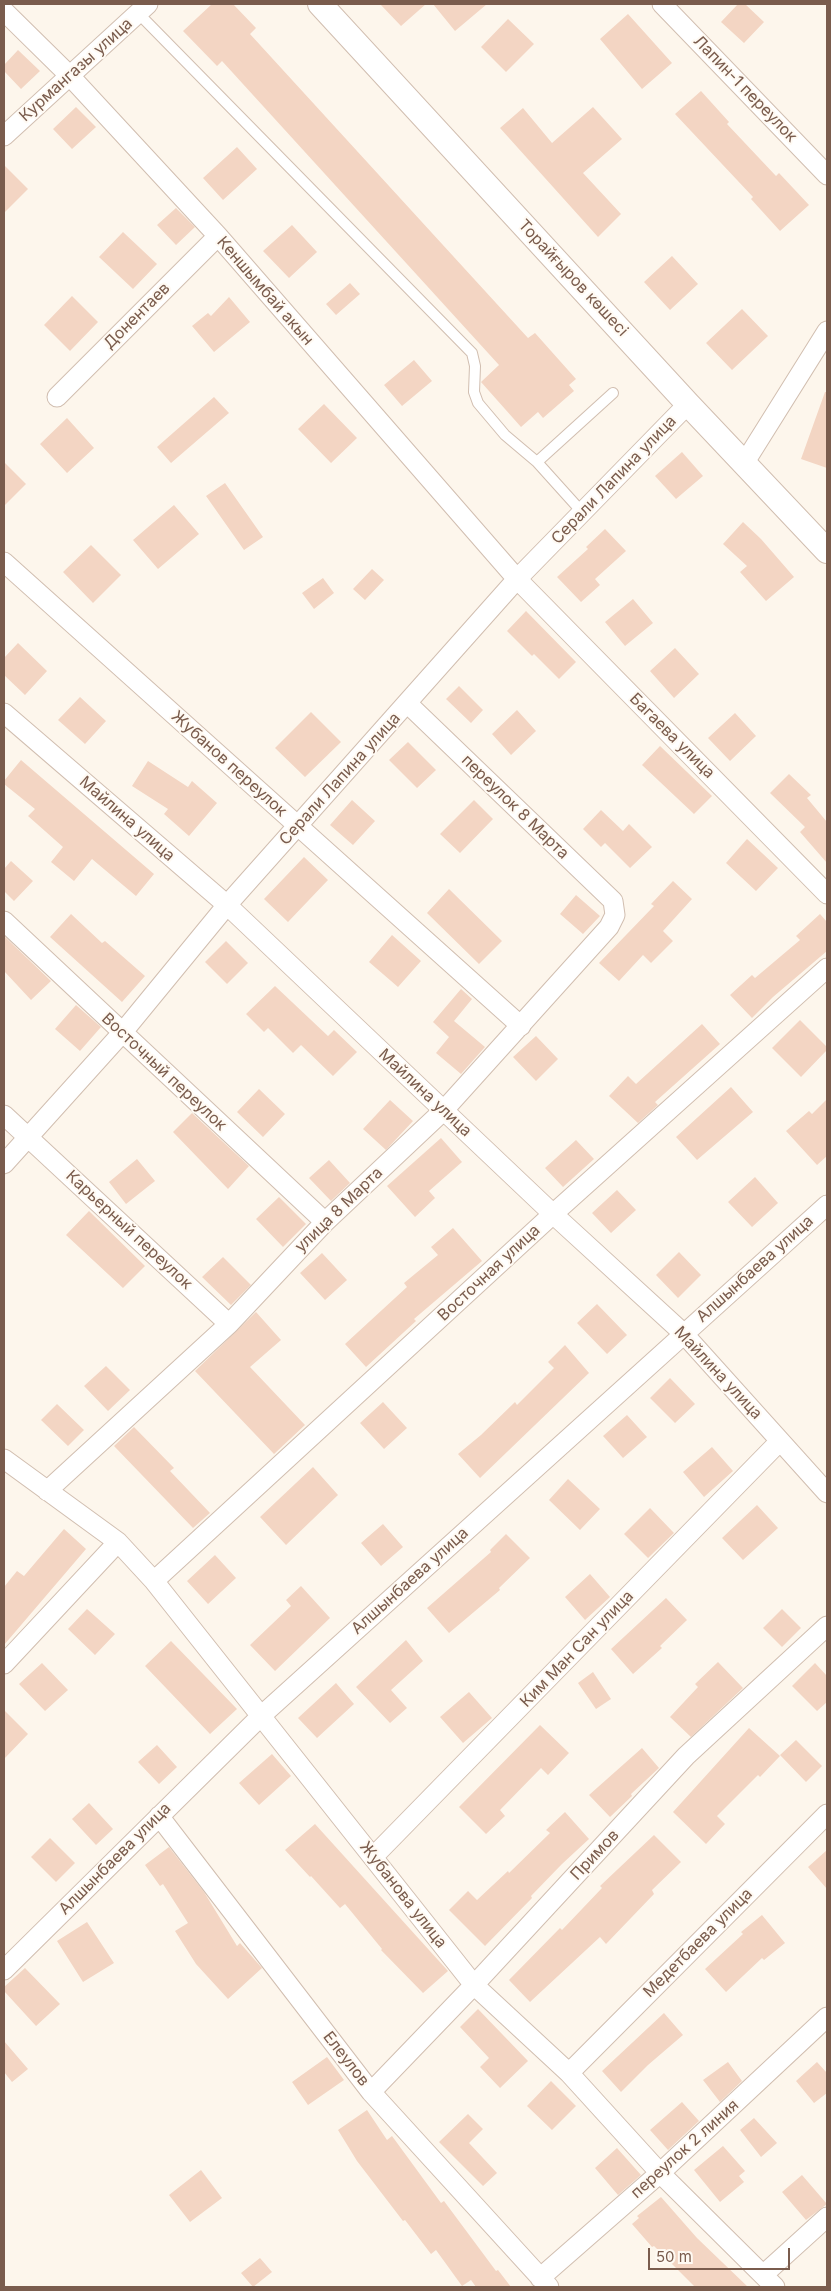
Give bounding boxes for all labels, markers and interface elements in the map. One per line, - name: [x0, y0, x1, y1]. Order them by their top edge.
- street label: Курмангазы улица: [16, 14, 136, 126]
- street label: Лапин-1 переулок: [689, 32, 801, 146]
- street label: Торайғыров көшесі: [514, 216, 632, 340]
- street label: Кеншымбай акын: [213, 233, 317, 349]
- street label: Донентаев: [100, 279, 174, 353]
- street label: Серали Лапина улица: [548, 412, 680, 548]
- street label: Багаева улица: [625, 689, 719, 783]
- street label: Жубанов переулок: [167, 707, 291, 821]
- street label: Серали Лапина улица: [276, 709, 404, 849]
- street label: переулок 8 Марта: [457, 751, 573, 863]
- street label: Майлина улица: [75, 772, 179, 866]
- street label: Восточный переулок: [98, 1009, 230, 1135]
- street label: Майлина улица: [375, 1045, 475, 1141]
- street label: улица 8 Марта: [291, 1163, 387, 1257]
- street label: Карьерный переулок: [62, 1166, 196, 1294]
- street label: Алшынбаева улица: [693, 1212, 817, 1326]
- street label: Восточная улица: [434, 1221, 544, 1325]
- street label: Майлина улица: [670, 1323, 766, 1423]
- street label: Алшынбаева улица: [348, 1524, 472, 1638]
- street label: Ким Ман Сан улица: [516, 1587, 638, 1711]
- street label: Алшынбаева улица: [55, 1799, 175, 1919]
- street label: Примов: [567, 1826, 623, 1884]
- street label: Жубанова улица: [355, 1838, 451, 1952]
- street label: Медетбаева улица: [639, 1884, 757, 2002]
- street label: Елеулов: [319, 2028, 373, 2090]
- street label: переулок 2 линия: [627, 2096, 743, 2202]
- scale bar: [651, 2238, 794, 2270]
- text: 50 m: [656, 2247, 692, 2266]

